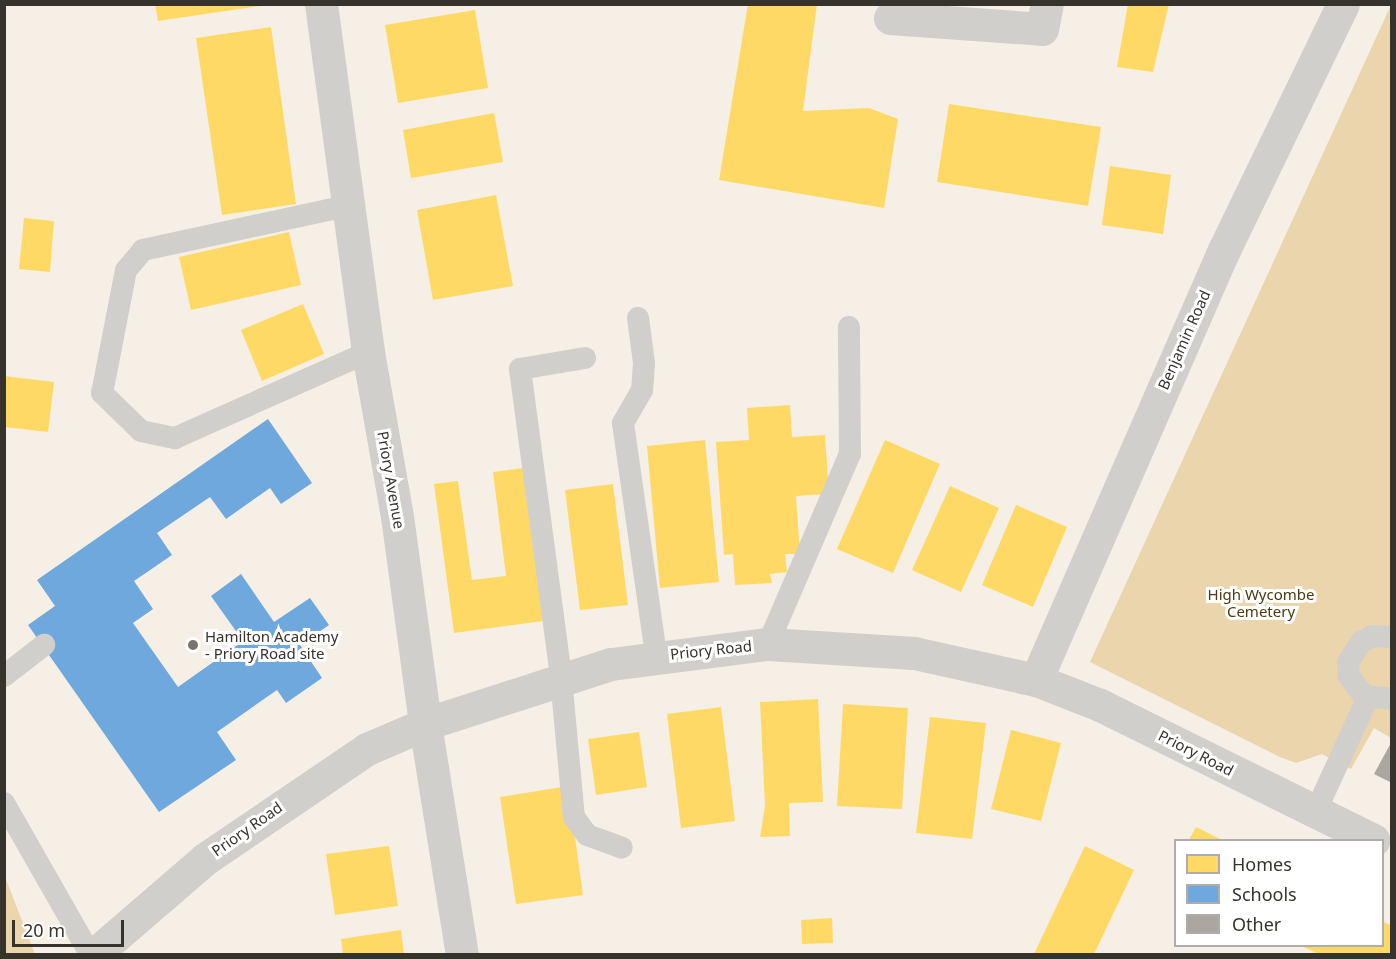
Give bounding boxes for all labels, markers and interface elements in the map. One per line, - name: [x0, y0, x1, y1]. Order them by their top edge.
- street label: Benjamin Road: [1154, 288, 1214, 392]
- street label: Priory Avenue: [374, 430, 408, 530]
- park label: High Wycombe Cemetery: [1208, 585, 1314, 620]
- place label: Hamilton Academy - Priory Road site: [205, 627, 339, 662]
- street label: Priory Road: [669, 637, 753, 663]
- marker: Hamilton Academy - Priory Road site: [186, 638, 200, 652]
- street label: Priory Road: [1155, 726, 1237, 780]
- street label: Priory Road: [208, 798, 286, 860]
- legend: [1174, 839, 1384, 947]
- text: Homes: [1232, 852, 1292, 876]
- text: Schools: [1232, 882, 1297, 906]
- scale bar: [15, 908, 128, 946]
- text: Other: [1232, 912, 1281, 936]
- text: 20 m: [23, 918, 65, 942]

